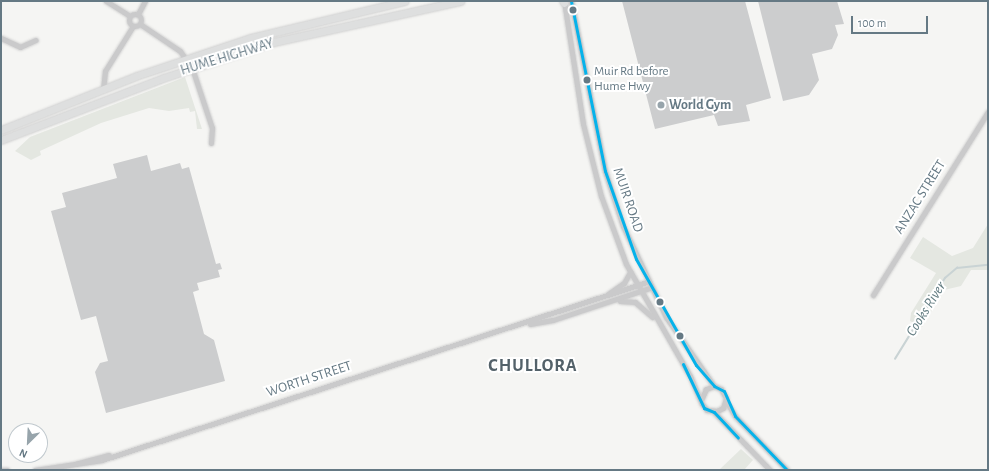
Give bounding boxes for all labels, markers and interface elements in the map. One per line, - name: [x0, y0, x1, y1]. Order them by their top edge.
- unlabelled marker: [568, 5, 578, 15]
- scale bar: [853, 8, 930, 34]
- text: 100 m: [858, 17, 886, 29]
- street label: HUME HIGHWAY: [179, 35, 275, 79]
- place label: Muir Rd before Hume Hwy: [594, 65, 669, 96]
- marker: Muir Rd before Hume Hwy: [582, 75, 592, 85]
- place label: World Gym: [669, 97, 731, 113]
- marker: World Gym: [656, 100, 666, 110]
- street label: ANZAC STREET: [891, 157, 949, 237]
- street label: MUIR ROAD: [609, 166, 647, 234]
- water label: Cooks River: [902, 278, 950, 340]
- unlabelled marker: [655, 297, 665, 307]
- unlabelled marker: [675, 331, 685, 341]
- district label: CHULLORA: [488, 355, 578, 377]
- street label: WORTH STREET: [264, 357, 354, 401]
- north arrow: [8, 423, 48, 463]
- text: N: [18, 447, 29, 460]

